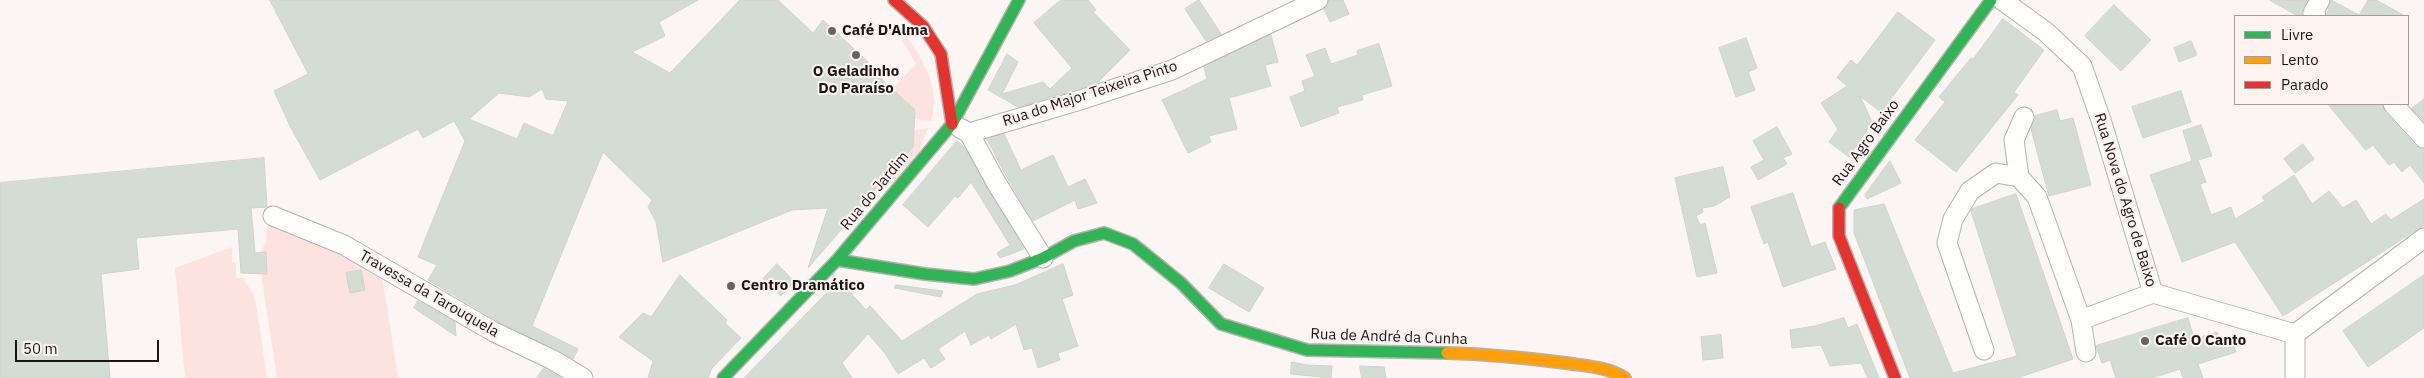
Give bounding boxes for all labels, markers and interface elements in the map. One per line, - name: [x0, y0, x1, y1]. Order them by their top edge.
- legend: [2234, 15, 2409, 105]
- place label: Café D'Alma: [842, 22, 928, 40]
- marker: Café D'Alma: [826, 25, 838, 37]
- text: Livre: [2281, 25, 2313, 44]
- marker: O Geladinho Do Paraíso: [850, 49, 862, 61]
- text: Lento: [2281, 50, 2319, 69]
- street label: Rua do Major Teixeira Pinto: [1000, 57, 1180, 131]
- place label: O Geladinho Do Paraíso: [813, 63, 899, 98]
- text: Parado: [2281, 75, 2329, 94]
- street label: Rua Agro Baixo: [1829, 96, 1903, 190]
- street label: Rua Nova do Agro de Baixo: [2090, 111, 2160, 289]
- street label: Rua do Jardim: [837, 148, 913, 234]
- street label: Travessa da Tarouquela: [356, 247, 502, 341]
- place label: Centro Dramático: [741, 277, 865, 295]
- marker: Centro Dramático: [725, 280, 737, 292]
- street label: Rua de André da Cunha: [1310, 325, 1468, 349]
- scale bar: [18, 330, 161, 362]
- place label: Café O Canto: [2155, 332, 2246, 350]
- marker: Café O Canto: [2139, 335, 2151, 347]
- text: 50 m: [23, 339, 58, 358]

